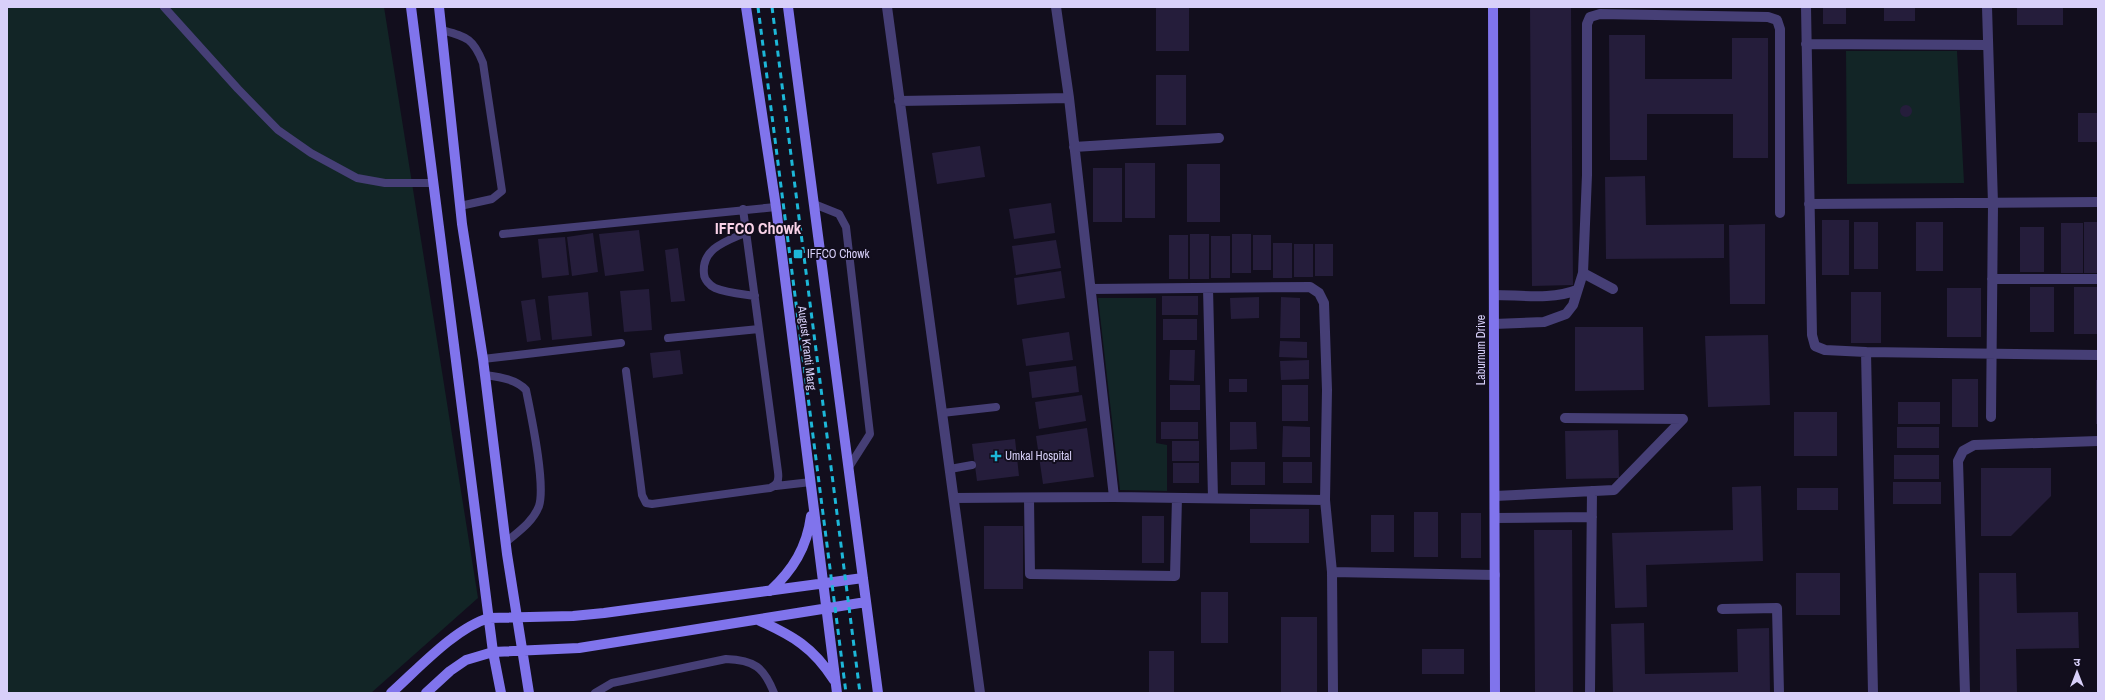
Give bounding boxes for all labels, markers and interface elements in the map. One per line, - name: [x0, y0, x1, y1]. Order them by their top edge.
- district label: IFFCO Chowk: [715, 217, 802, 239]
- place label: IFFCO Chowk: [807, 246, 869, 262]
- marker: IFFCO Chowk: [792, 248, 804, 260]
- street label: August Kranti Marg: [794, 304, 820, 392]
- street label: Laburnum Drive: [1473, 315, 1489, 385]
- place label: Umkal Hospital: [1005, 448, 1072, 464]
- marker: Umkal Hospital: [990, 450, 1002, 462]
- north arrow: [2057, 652, 2097, 692]
- text: उ: [2074, 655, 2081, 669]

